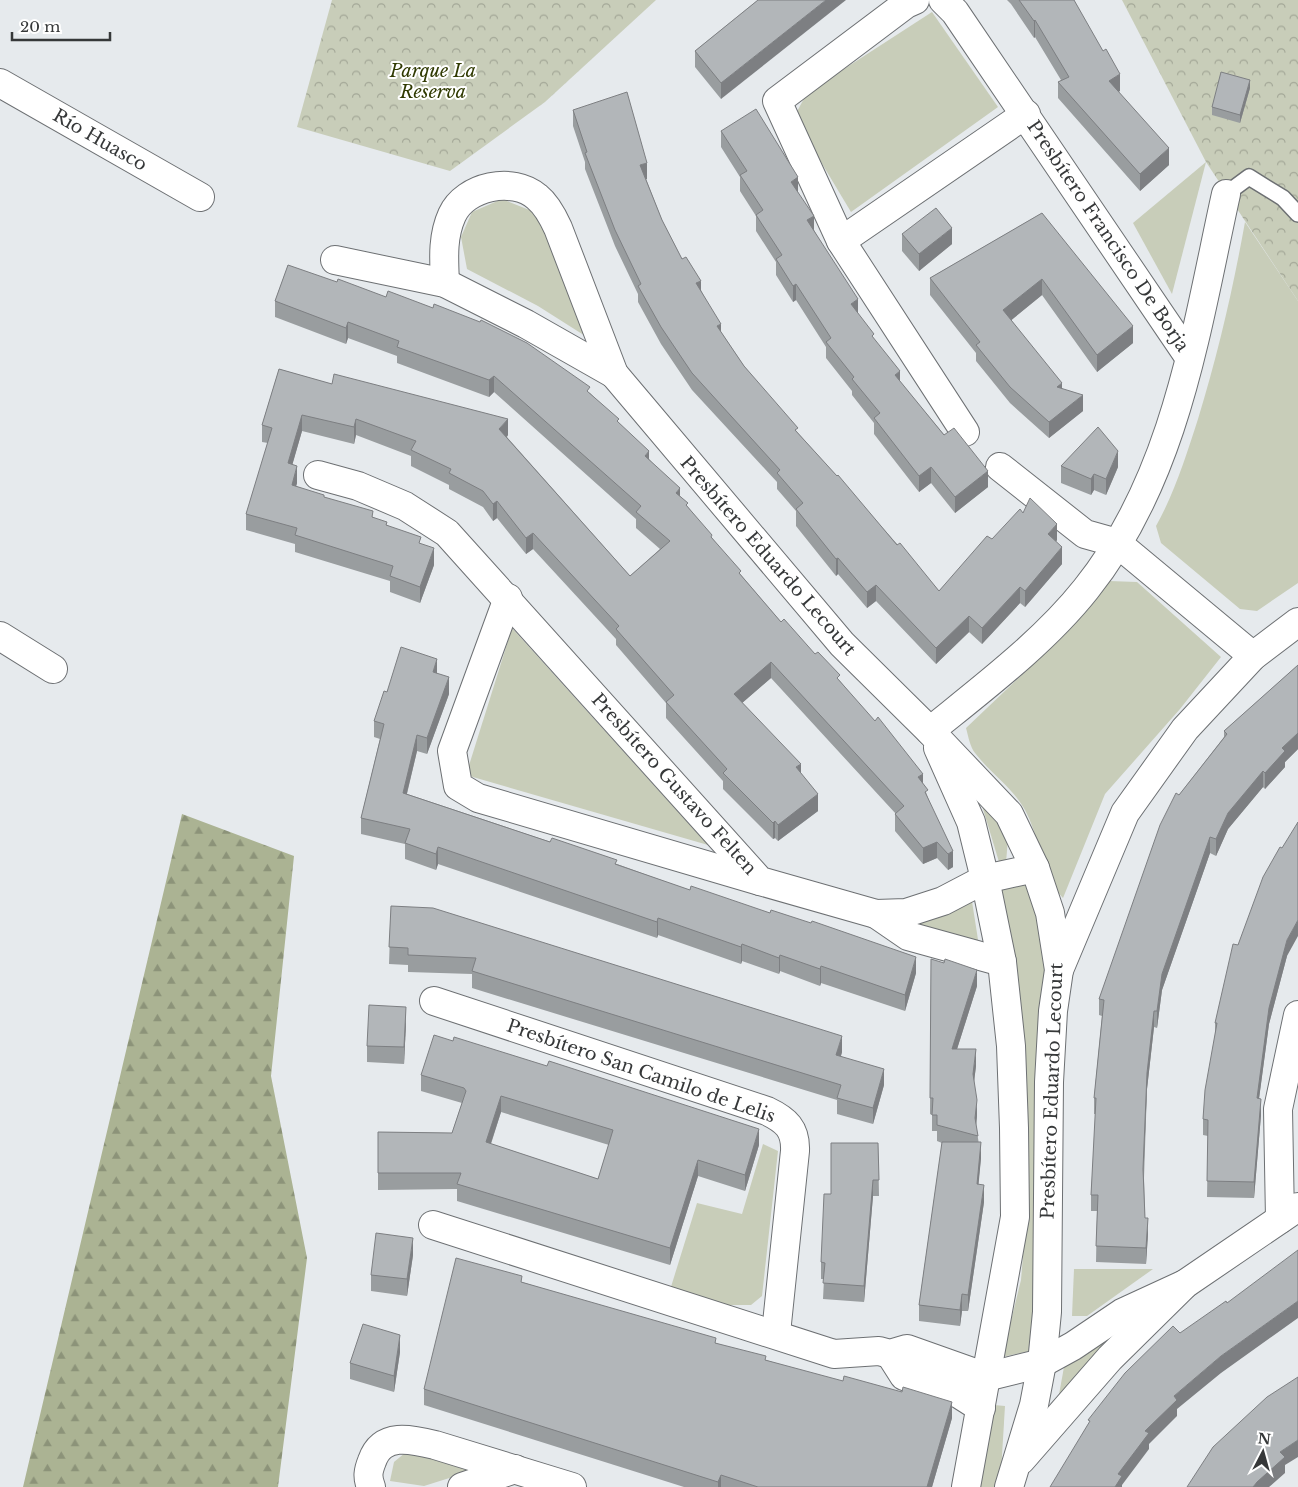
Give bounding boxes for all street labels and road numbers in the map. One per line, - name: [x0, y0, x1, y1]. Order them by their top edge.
- street label: Río Huasco: [49, 104, 151, 176]
- street label: Presbítero Francisco De Borja: [1022, 116, 1194, 356]
- street label: Presbítero Eduardo Lecourt: [676, 452, 861, 660]
- street label: Presbítero Gustavo Felten: [587, 689, 761, 879]
- street label: Presbítero Eduardo Lecourt: [1037, 962, 1067, 1220]
- street label: Presbítero San Camilo de Lelis: [504, 1015, 778, 1127]

